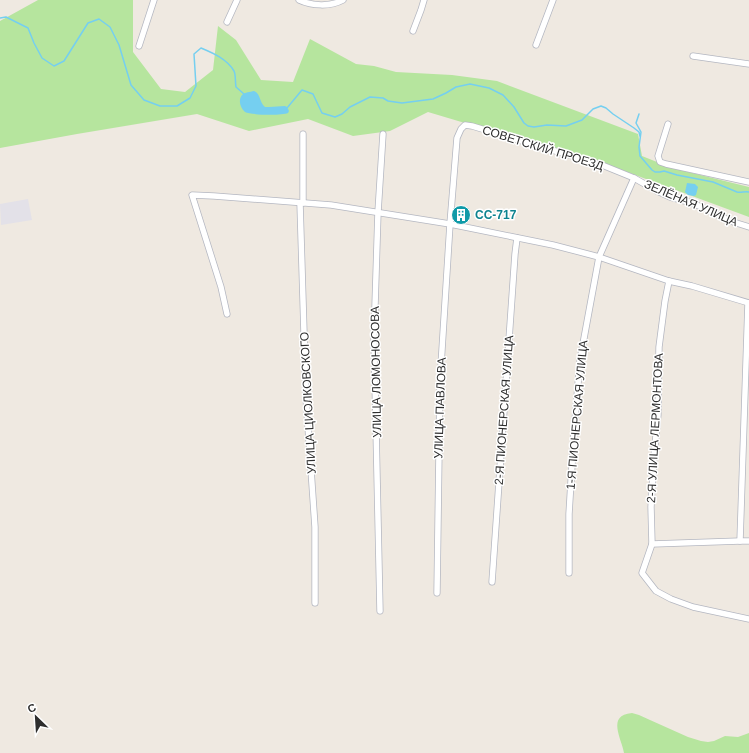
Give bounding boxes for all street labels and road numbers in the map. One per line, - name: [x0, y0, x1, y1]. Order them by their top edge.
- street label: СОВЕТСКИЙ ПРОЕЗД: [481, 122, 606, 173]
- street label: ЗЕЛЁНАЯ УЛИЦА: [642, 177, 740, 229]
- street label: УЛИЦА ЛОМОНОСОВА: [368, 306, 384, 438]
- street label: УЛИЦА ЦИОЛКОВСКОГО: [297, 332, 319, 474]
- street label: 2-Я ПИОНЕРСКАЯ УЛИЦА: [492, 335, 516, 485]
- street label: 1-Я ПИОНЕРСКАЯ УЛИЦА: [563, 340, 591, 490]
- street label: 2-Я УЛИЦА ЛЕРМОНТОВА: [644, 353, 666, 503]
- street label: УЛИЦА ПАВЛОВА: [431, 357, 449, 459]

